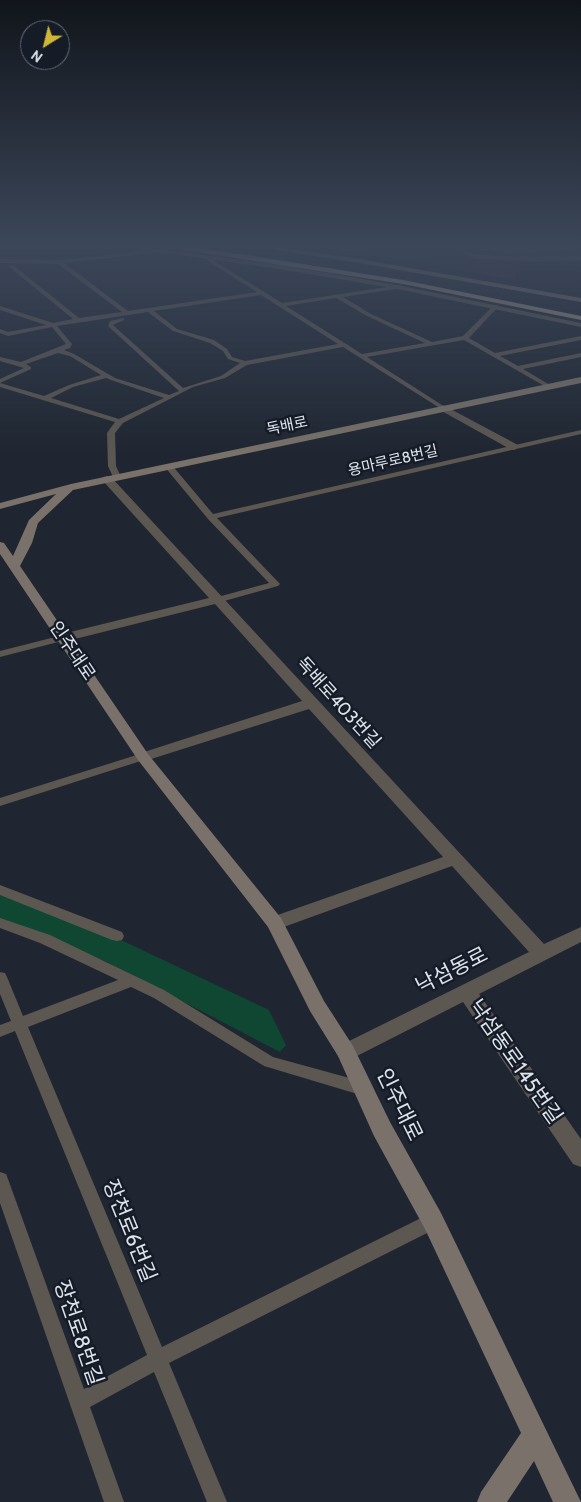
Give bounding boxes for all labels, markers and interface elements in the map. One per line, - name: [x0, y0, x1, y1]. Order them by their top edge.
- north arrow: [20, 20, 70, 70]
- text: N: [27, 46, 46, 67]
- street label: 독배로: [265, 413, 309, 439]
- street label: 용마루로8번길: [346, 442, 440, 480]
- street label: 인주대로: [45, 618, 99, 684]
- street label: 독배로403번길: [291, 653, 385, 753]
- street label: 낙섬동로: [412, 942, 492, 1000]
- street label: 낙섬동로145번길: [463, 995, 567, 1129]
- street label: 인주대로: [371, 1065, 427, 1145]
- street label: 장천로6번길: [97, 1176, 161, 1286]
- street label: 장천로8번길: [48, 1277, 108, 1389]

